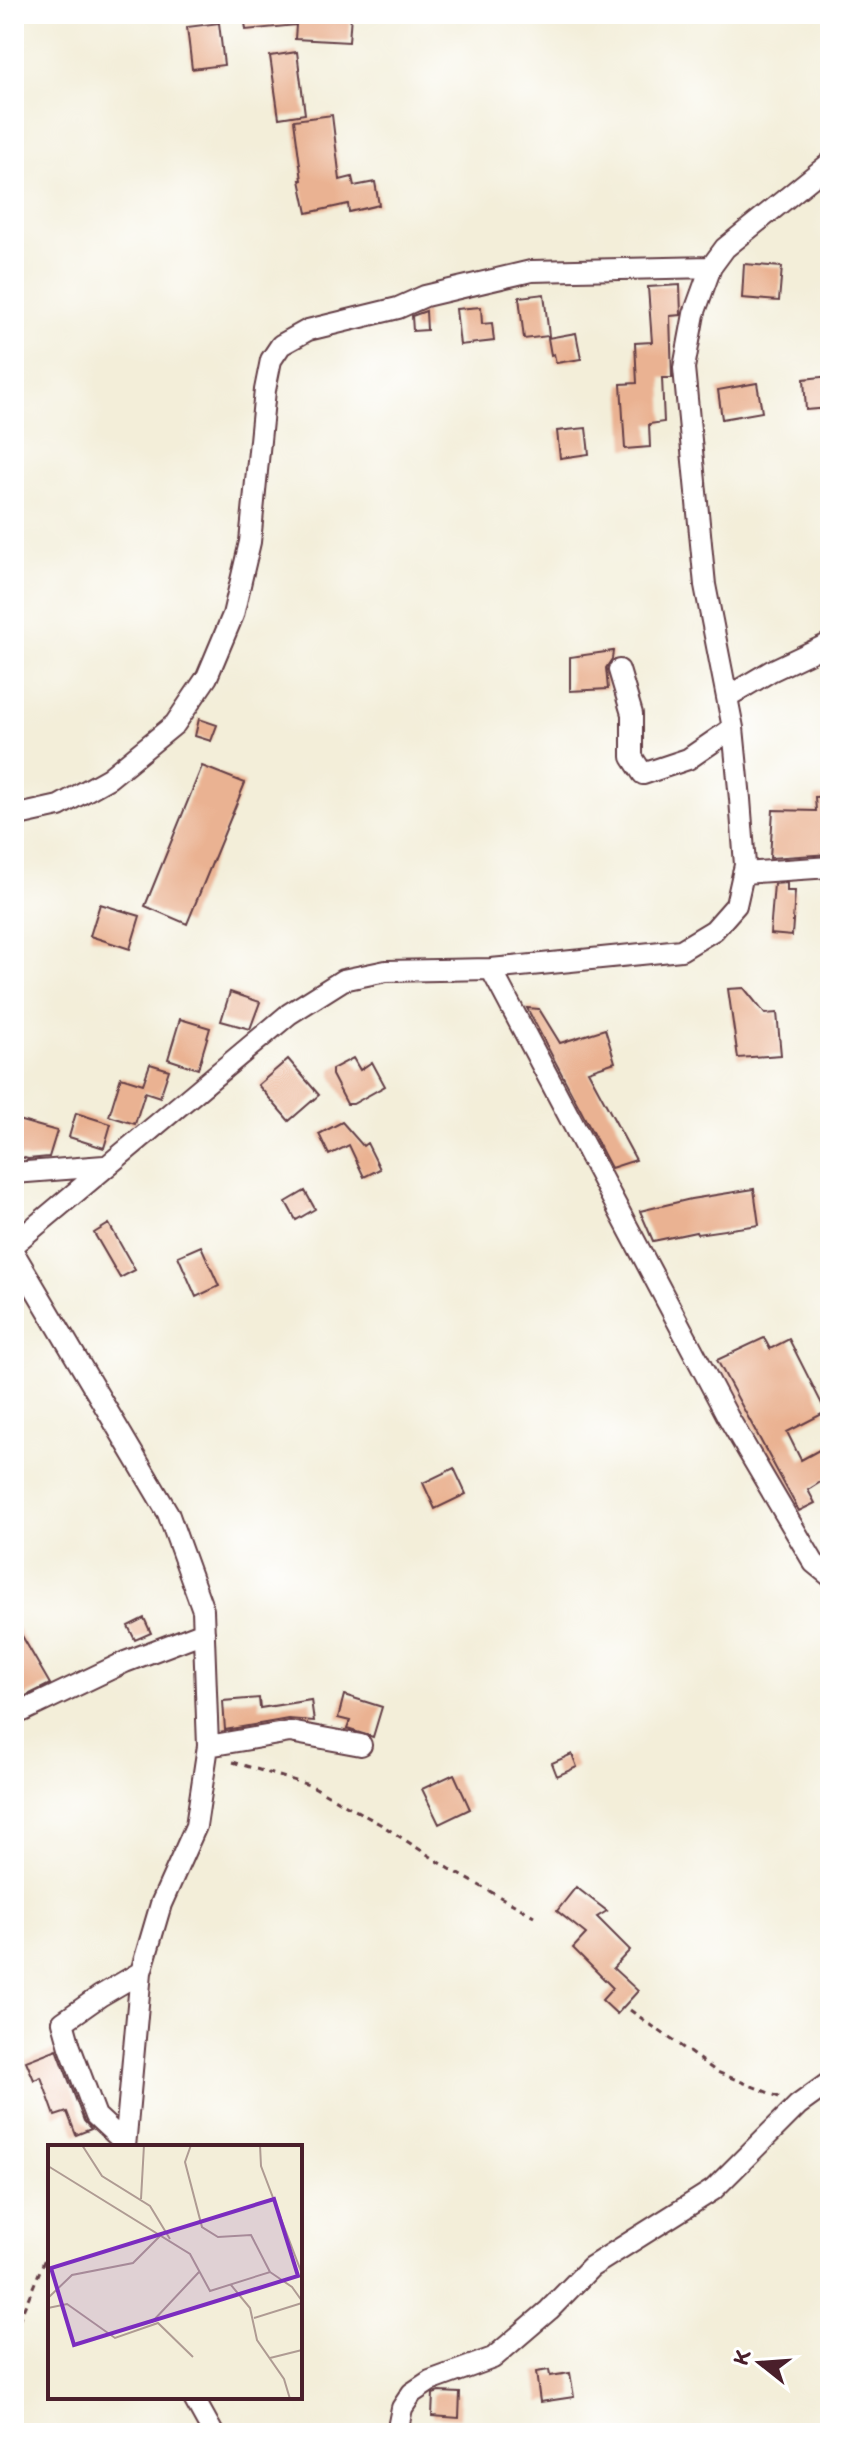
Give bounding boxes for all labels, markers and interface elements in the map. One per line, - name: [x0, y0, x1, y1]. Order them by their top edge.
- inset map: [48, 2145, 302, 2399]
- north arrow: [720, 2323, 800, 2403]
- text: K: [726, 2346, 757, 2368]

